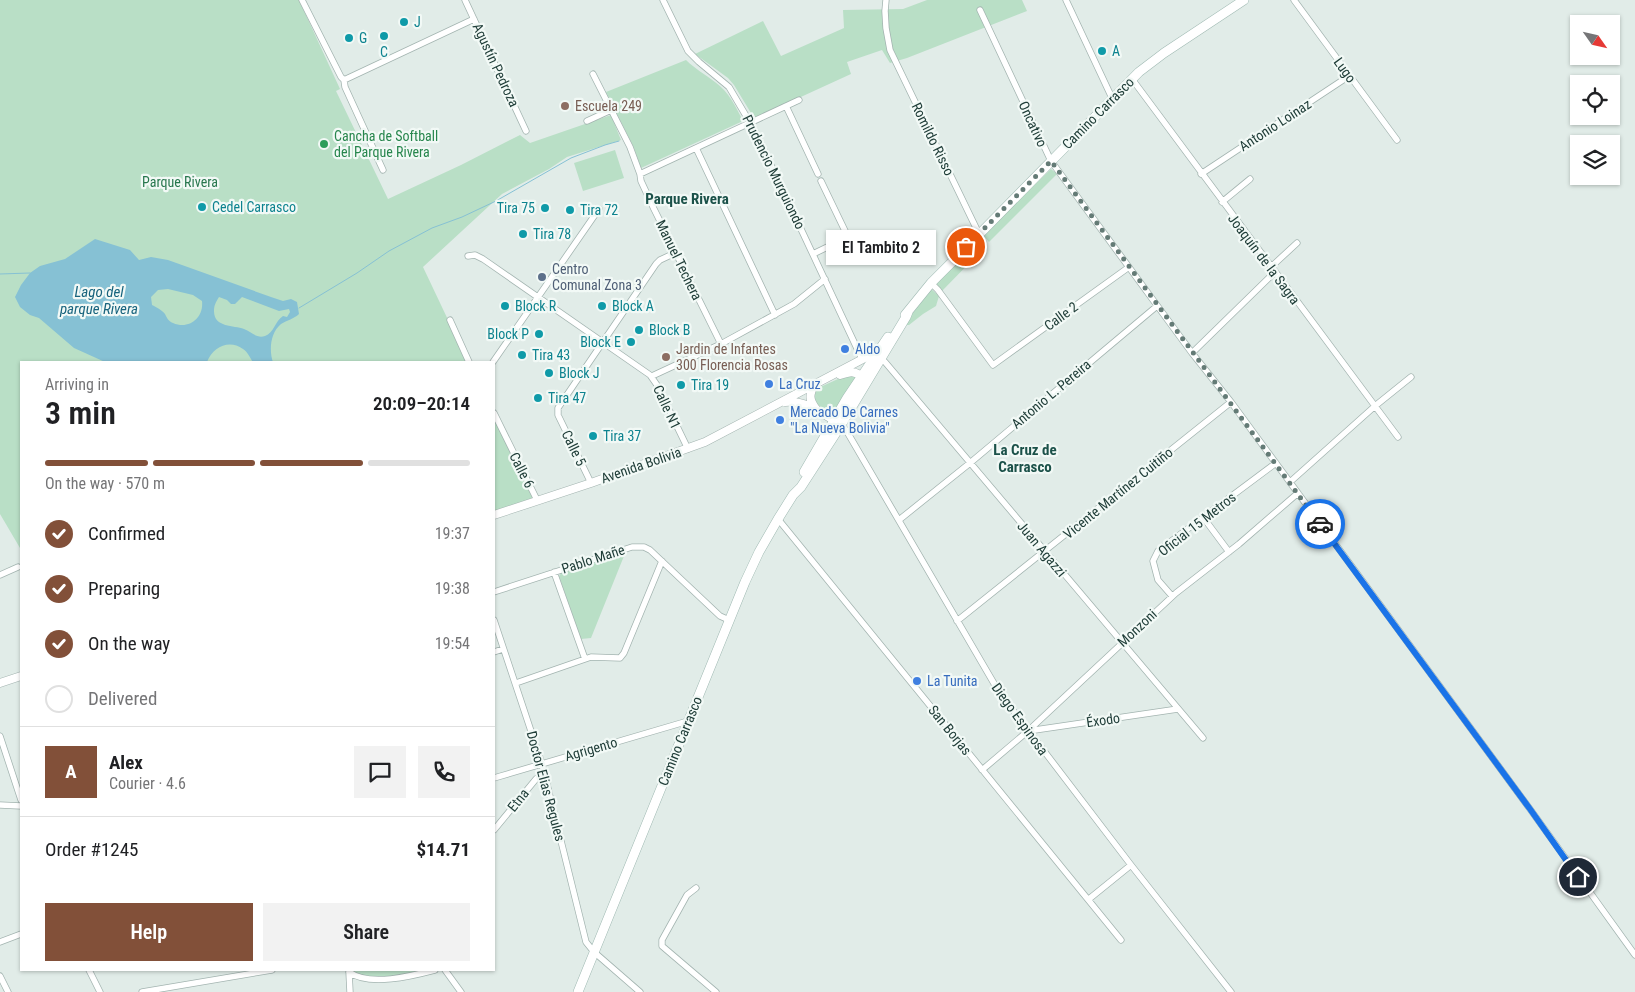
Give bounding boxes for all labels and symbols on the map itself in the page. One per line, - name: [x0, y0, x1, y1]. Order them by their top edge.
- place label: J: [414, 14, 421, 30]
- north arrow: [1570, 15, 1620, 65]
- marker: J: [398, 16, 410, 28]
- street label: Agustín Pedroza: [470, 21, 522, 109]
- place label: G: [359, 30, 367, 46]
- marker: C: [378, 30, 390, 42]
- marker: G: [343, 32, 355, 44]
- place label: A: [1112, 43, 1120, 59]
- place label: C: [380, 44, 388, 60]
- marker: A: [1096, 45, 1108, 57]
- street label: Lugo: [1331, 54, 1359, 86]
- street label: Camino Carrasco: [1059, 74, 1137, 152]
- street label: Antonio Loinaz: [1236, 96, 1314, 154]
- place label: Escuela 249: [575, 98, 642, 114]
- street label: Oncativo: [1015, 99, 1051, 149]
- marker: Escuela 249: [559, 100, 571, 112]
- street label: Romildo Risso: [908, 100, 958, 178]
- street label: Prudencio Murguiondo: [739, 112, 809, 232]
- place label: Cancha de Softball del Parque Rivera: [334, 128, 438, 160]
- marker: Cancha de Softball del Parque Rivera: [318, 138, 330, 150]
- park label: Parque Rivera: [142, 174, 218, 190]
- district label: Parque Rivera: [645, 190, 729, 208]
- place label: Cedel Carrasco: [212, 199, 296, 215]
- place label: Tira 75: [497, 200, 535, 216]
- marker: Cedel Carrasco: [196, 201, 208, 213]
- marker: Tira 75: [539, 202, 551, 214]
- place label: Tira 72: [580, 202, 618, 218]
- marker: Tira 72: [564, 204, 576, 216]
- street label: Joaquín de la Sagra: [1225, 211, 1303, 307]
- street label: Manuel Techera: [653, 217, 705, 303]
- place label: Tira 78: [533, 226, 571, 242]
- pin: [945, 226, 987, 268]
- marker: Tira 78: [517, 228, 529, 240]
- callout: El Tambito 2: [826, 230, 936, 264]
- place label: Centro Comunal Zona 3: [552, 261, 642, 293]
- marker: Centro Comunal Zona 3: [536, 271, 548, 283]
- water label: Lago del parque Rivera: [59, 283, 138, 318]
- place label: Block R: [515, 298, 557, 314]
- place label: Block A: [612, 298, 654, 314]
- street label: Calle 2: [1041, 298, 1081, 334]
- marker: Block R: [499, 300, 511, 312]
- marker: Block A: [596, 300, 608, 312]
- place label: Block B: [649, 322, 691, 338]
- marker: Block B: [633, 324, 645, 336]
- place label: Block P: [487, 326, 529, 342]
- marker: Block P: [533, 328, 545, 340]
- place label: Block E: [580, 334, 621, 350]
- marker: Block E: [625, 336, 637, 348]
- place label: Jardin de Infantes 300 Florencia Rosas: [676, 341, 788, 373]
- place label: Aldo: [855, 341, 880, 357]
- marker: Aldo: [839, 343, 851, 355]
- place label: Tira 43: [532, 347, 570, 363]
- marker: Tira 43: [516, 349, 528, 361]
- marker: Jardin de Infantes 300 Florencia Rosas: [660, 351, 672, 363]
- street label: Antonio L. Pereira: [1008, 356, 1094, 432]
- place label: Block J: [559, 365, 600, 381]
- marker: Block J: [543, 367, 555, 379]
- place label: La Cruz: [779, 376, 821, 392]
- place label: Tira 19: [691, 377, 729, 393]
- marker: La Cruz: [763, 378, 775, 390]
- marker: Tira 19: [675, 379, 687, 391]
- street label: Calle N1: [650, 383, 684, 431]
- place label: Tira 47: [548, 390, 586, 406]
- marker: Tira 47: [532, 392, 544, 404]
- place label: Mercado De Carnes "La Nueva Bolivia": [790, 404, 898, 436]
- marker: Mercado De Carnes "La Nueva Bolivia": [774, 414, 786, 426]
- street label: Calle 5: [559, 428, 590, 469]
- place label: Tira 37: [603, 428, 641, 444]
- marker: Tira 37: [587, 430, 599, 442]
- district label: La Cruz de Carrasco: [993, 441, 1057, 476]
- street label: Avenida Bolivia: [599, 444, 683, 486]
- street label: Vicente Martínez Cuitiño: [1060, 444, 1176, 542]
- street label: Calle 6: [506, 450, 538, 491]
- street label: Oficial 15 Metros: [1155, 489, 1239, 559]
- courier: [1295, 499, 1345, 549]
- street label: Juan Agazzi: [1014, 518, 1070, 580]
- street label: Pablo Mañe: [559, 541, 627, 577]
- street label: Monzoni: [1114, 606, 1160, 650]
- place label: La Tunita: [927, 673, 978, 689]
- marker: La Tunita: [911, 675, 923, 687]
- street label: Diego Espinosa: [988, 680, 1052, 758]
- street label: Camino Carrasco: [655, 694, 705, 788]
- street label: San Borjas: [925, 702, 975, 758]
- street label: Éxodo: [1085, 709, 1121, 730]
- street label: Doctor Elias Regules: [524, 729, 568, 843]
- street label: Agrigento: [563, 734, 619, 764]
- street label: Etna: [504, 785, 532, 815]
- pin: [1557, 856, 1599, 898]

